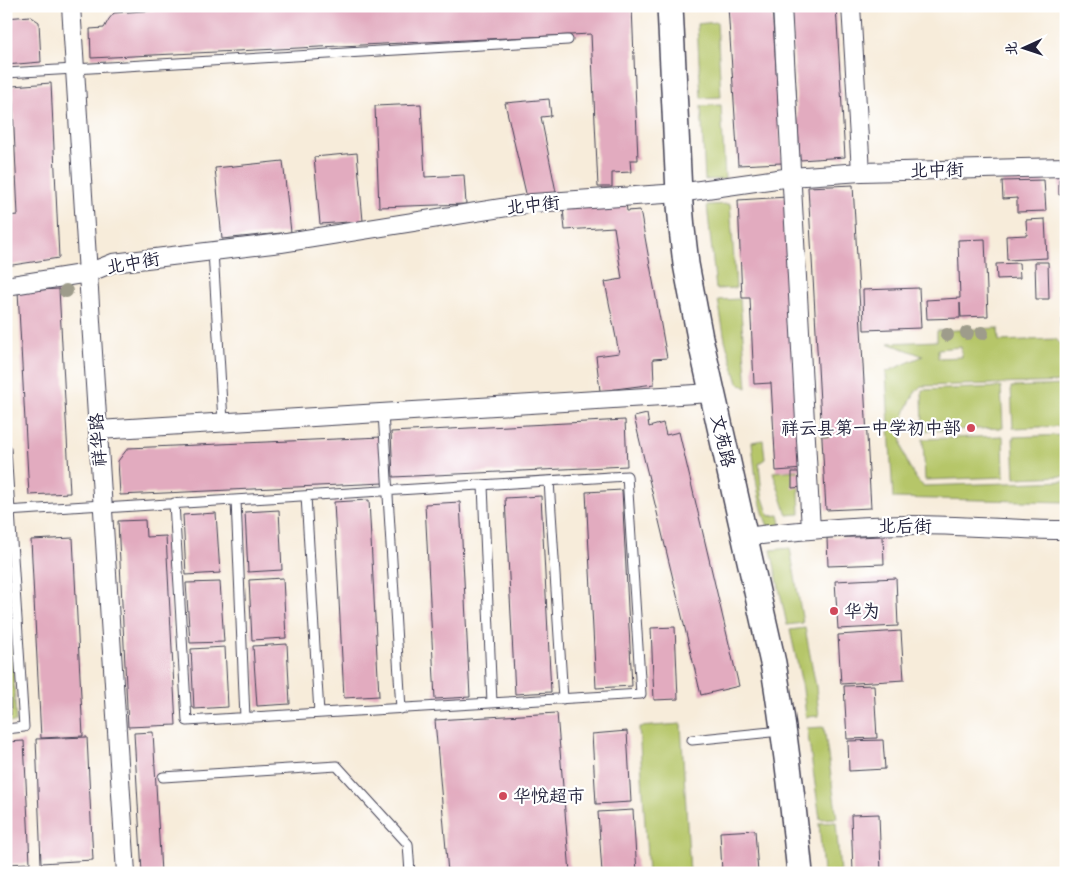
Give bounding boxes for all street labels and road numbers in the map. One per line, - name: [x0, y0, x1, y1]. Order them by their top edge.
- street label: 北中街: [910, 160, 964, 181]
- street label: 北中街: [505, 192, 561, 219]
- street label: 北中街: [105, 248, 161, 279]
- street label: 祥华路: [86, 412, 111, 468]
- street label: 文苑路: [706, 412, 739, 470]
- street label: 北后街: [878, 516, 932, 537]

